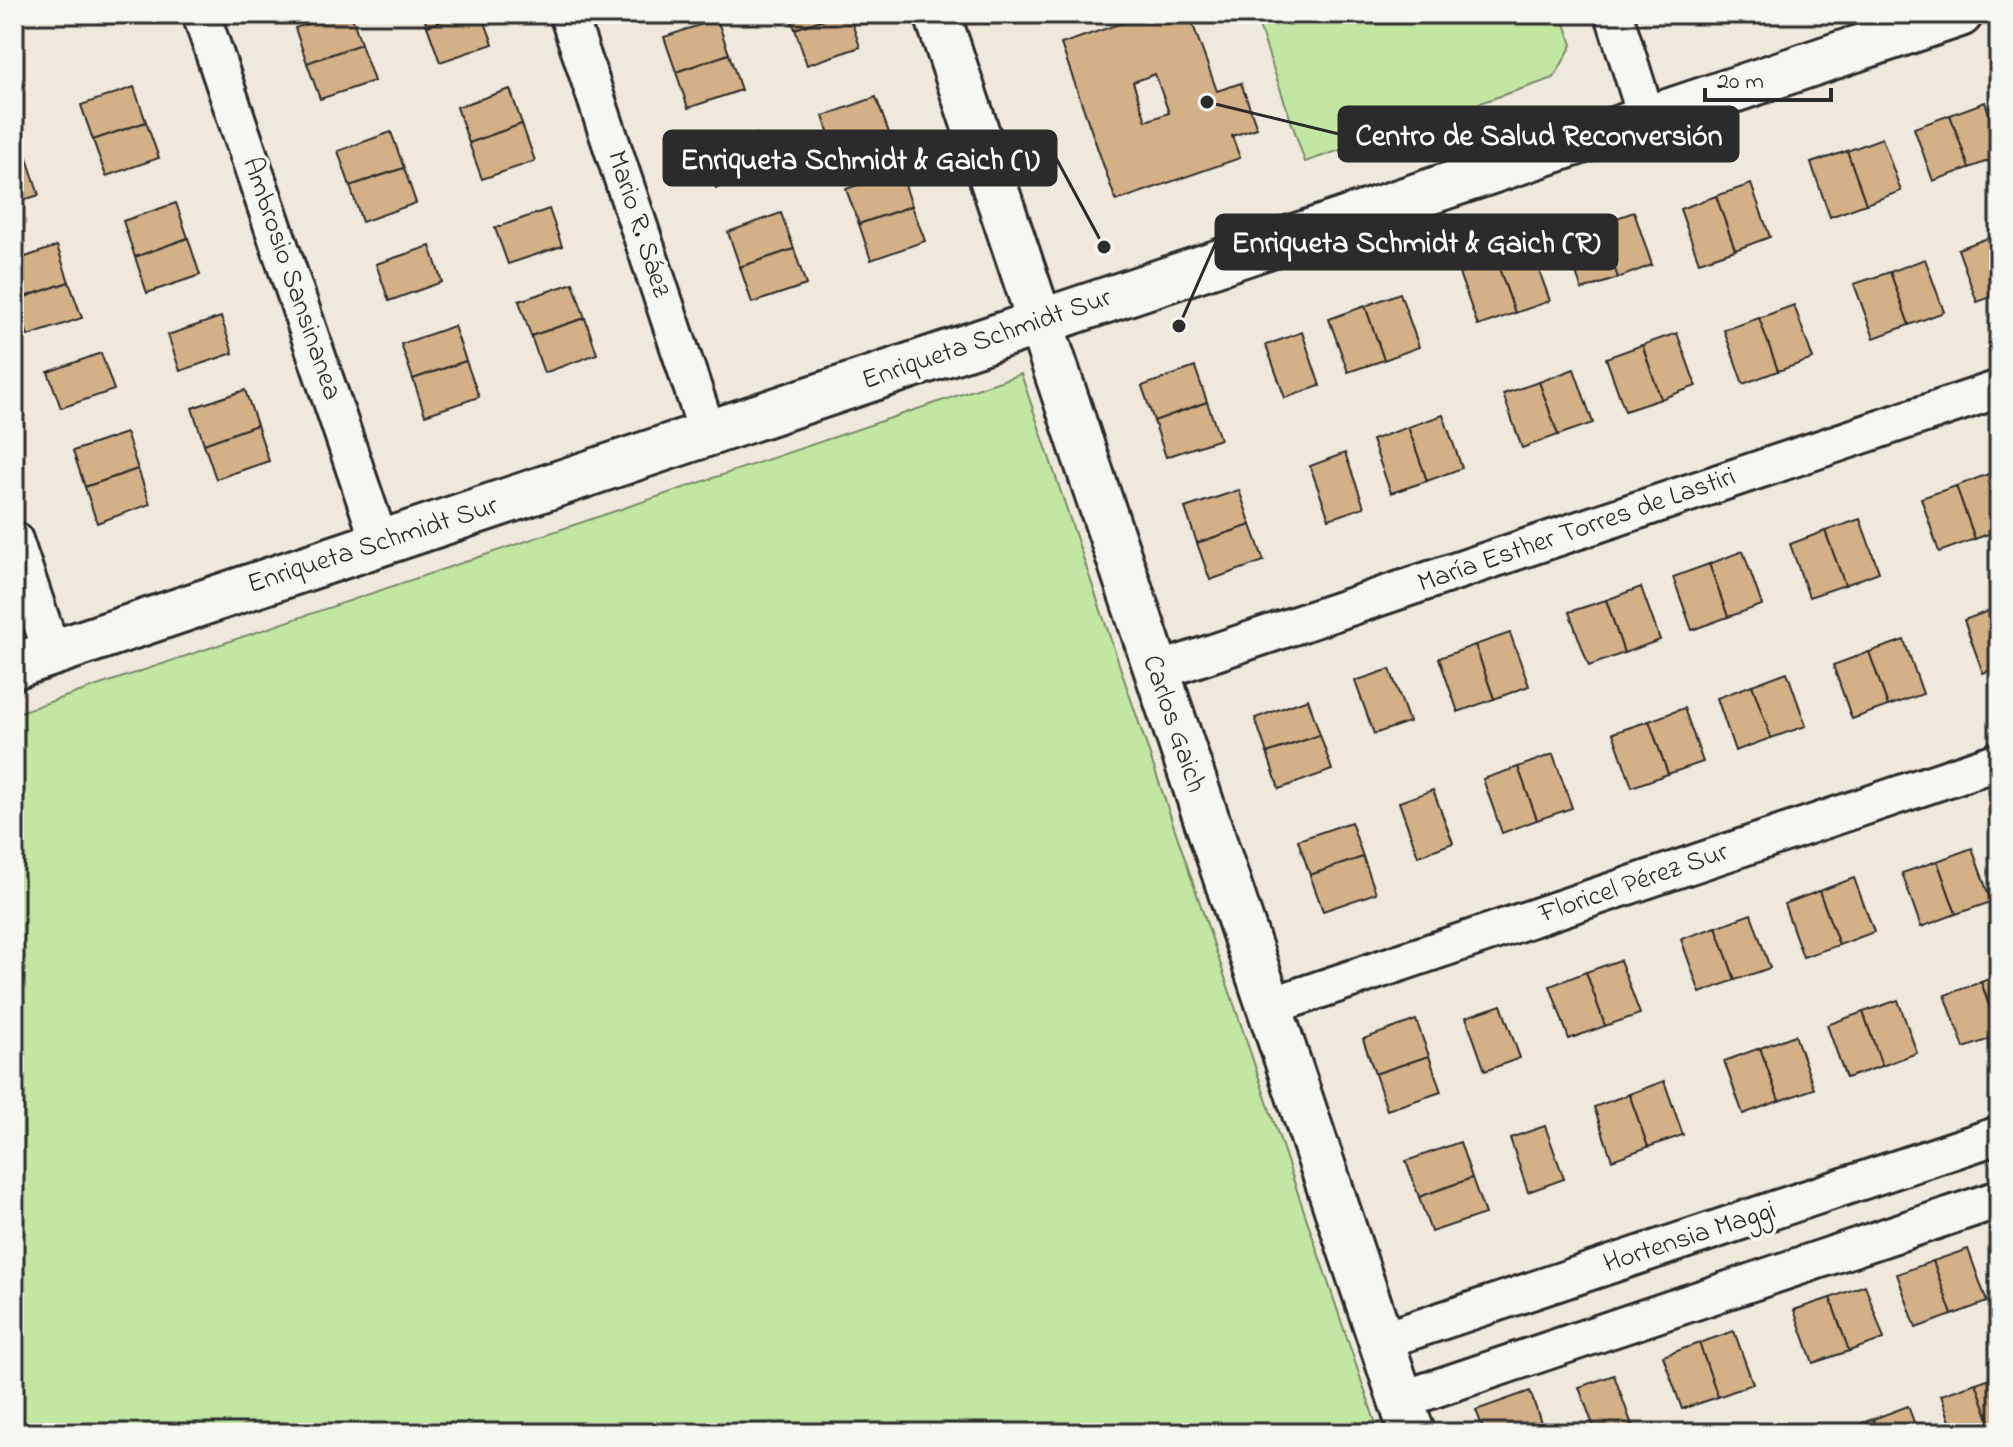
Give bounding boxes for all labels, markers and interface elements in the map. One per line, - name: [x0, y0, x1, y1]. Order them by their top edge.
- scale bar: [1705, 52, 1831, 102]
- text: 20 m: [1717, 65, 1764, 100]
- callout: Centro de Salud Reconversión: [1339, 107, 1738, 161]
- text: Centro de Salud Reconversión: [1356, 116, 1723, 160]
- callout: Enriqueta Schmidt & Gaich (I): [664, 131, 1056, 185]
- text: Enriqueta Schmidt & Gaich (I): [680, 140, 1040, 184]
- street label: Mario R. Sáez: [595, 145, 681, 303]
- street label: Ambrosio Sansinanea: [230, 152, 352, 406]
- callout: Enriqueta Schmidt & Gaich (R): [1216, 215, 1617, 269]
- text: Enriqueta Schmidt & Gaich (R): [1231, 223, 1601, 267]
- street label: Enriqueta Schmidt Sur: [857, 278, 1118, 402]
- street label: María Esther Torres de Lastiri: [1412, 457, 1742, 605]
- street label: Enriqueta Schmidt Sur: [242, 486, 504, 606]
- street label: Carlos Gaich: [1130, 650, 1216, 798]
- street label: Floricel Pérez Sur: [1533, 832, 1734, 936]
- street label: Hortensia Maggi: [1599, 1191, 1781, 1285]

